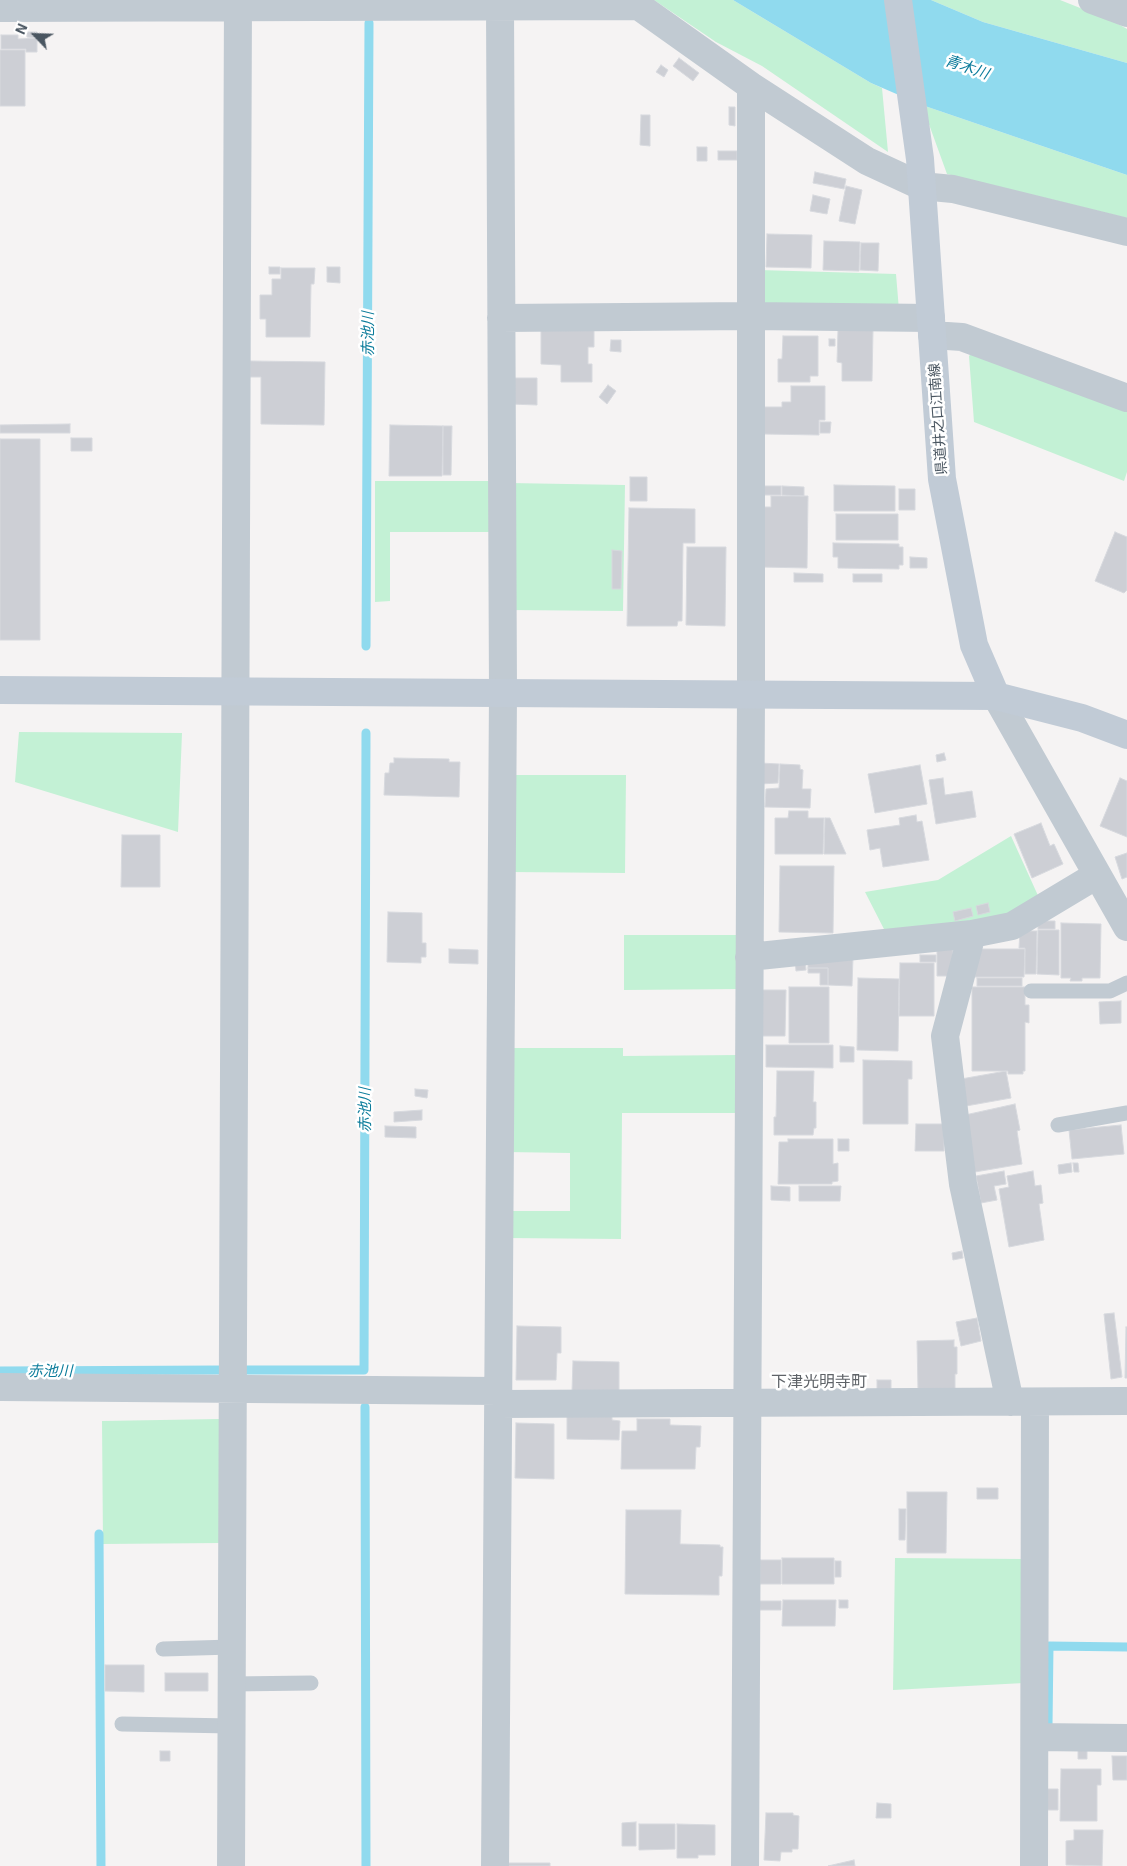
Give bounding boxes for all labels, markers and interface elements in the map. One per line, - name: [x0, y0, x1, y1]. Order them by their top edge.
- north arrow: [10, 10, 60, 60]
- text: N: [11, 21, 31, 37]
- water label: 青木川: [943, 51, 991, 83]
- water label: 赤池川: [359, 312, 377, 356]
- street label: 県道井之口江南線: [926, 363, 950, 475]
- water label: 赤池川: [356, 1088, 374, 1132]
- water label: 赤池川: [28, 1362, 72, 1380]
- district label: 下津光明寺町: [771, 1372, 867, 1392]

